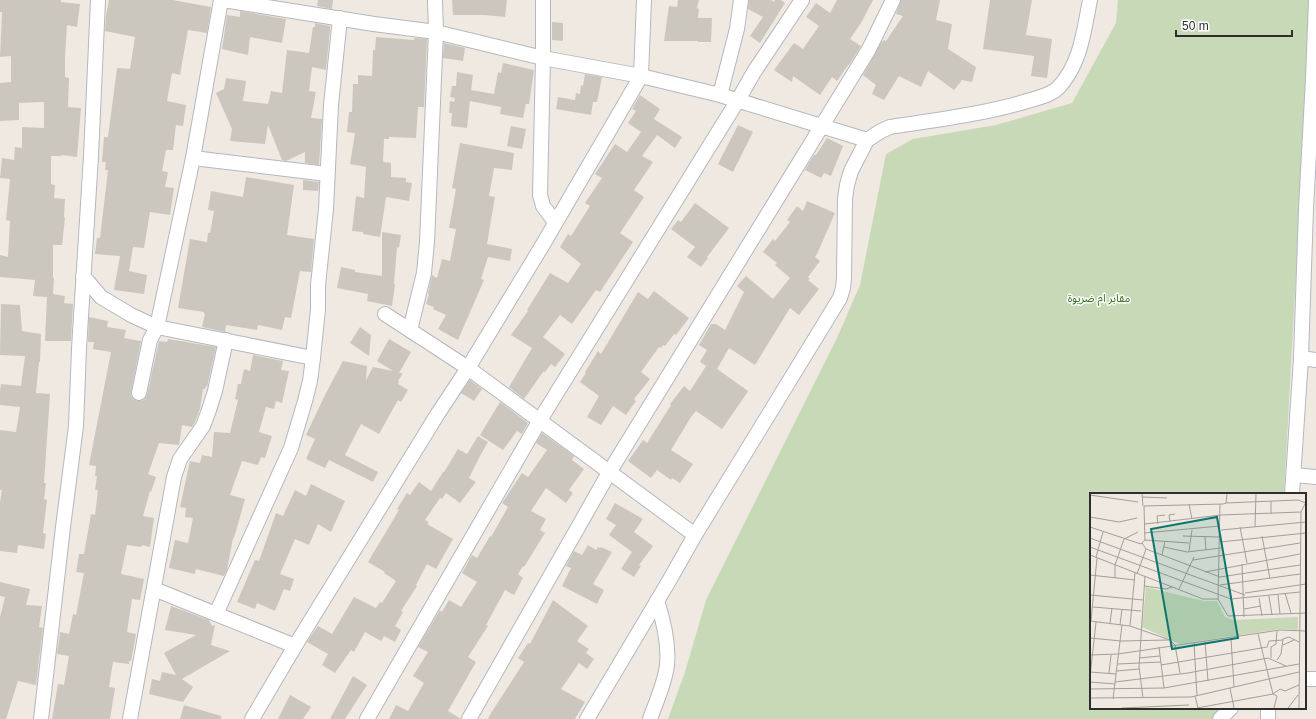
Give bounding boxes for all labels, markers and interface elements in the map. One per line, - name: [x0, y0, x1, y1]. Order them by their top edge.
- scale bar: [1176, 12, 1292, 38]
- text: 50 m: [1182, 19, 1209, 33]
- park label: مقابر ام ضريوة: [1068, 292, 1131, 306]
- inset map: [1090, 493, 1306, 709]

